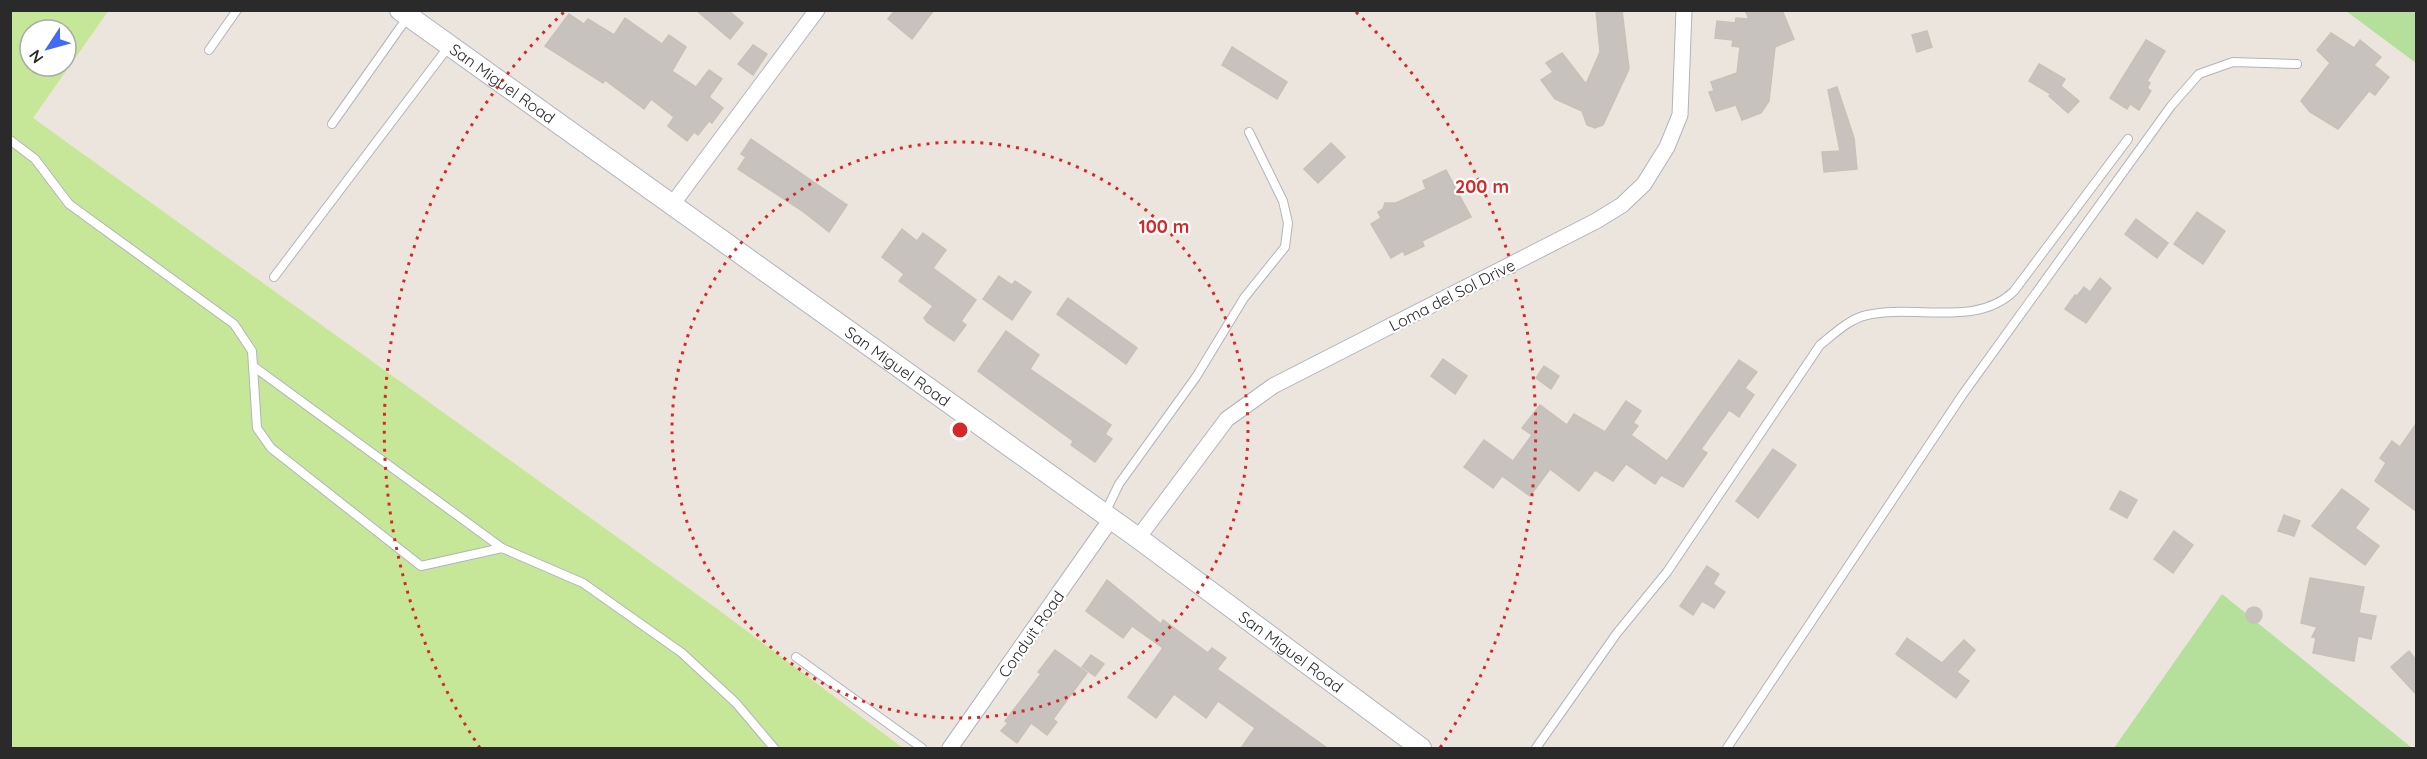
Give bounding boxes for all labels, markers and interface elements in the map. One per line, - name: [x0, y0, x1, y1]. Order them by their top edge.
- north arrow: [18, 18, 78, 78]
- street label: San Miguel Road: [446, 39, 559, 128]
- text: N: [24, 46, 47, 67]
- text: 200 m: [1455, 175, 1509, 198]
- text: 100 m: [1139, 215, 1189, 238]
- street label: Loma del Sol Drive: [1386, 255, 1518, 335]
- street label: San Miguel Road: [841, 322, 954, 411]
- centre of rings: [950, 420, 970, 440]
- street label: Conduit Road: [994, 587, 1068, 681]
- street label: San Miguel Road: [1235, 606, 1347, 697]

